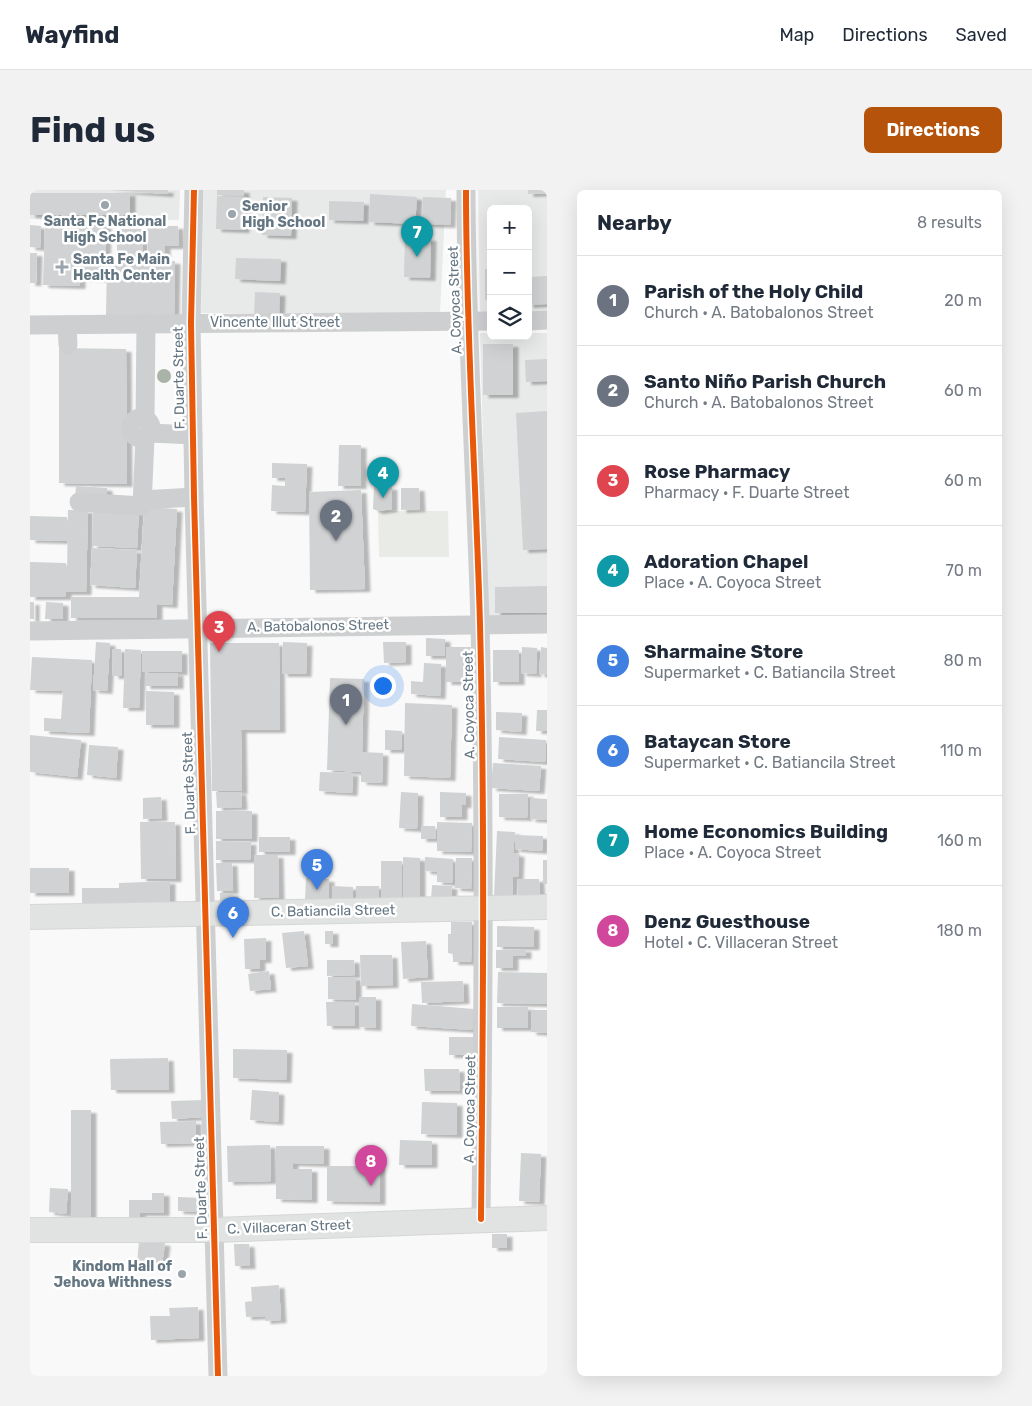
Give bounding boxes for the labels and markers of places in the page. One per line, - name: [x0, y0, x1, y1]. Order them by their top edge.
- place label: Senior High School: [242, 198, 325, 231]
- marker: Santa Fe National High School: [99, 199, 111, 211]
- marker: Senior High School: [226, 208, 238, 220]
- place label: Santa Fe National High School: [44, 213, 166, 246]
- pin: 7: [401, 216, 433, 257]
- place label: Santa Fe Main Health Center: [73, 251, 172, 284]
- marker: Santa Fe Main Health Center: [55, 260, 69, 274]
- pin: 4: [367, 457, 399, 498]
- pin: 2: [320, 500, 352, 541]
- pin: 3: [203, 611, 235, 652]
- pin: 1: [330, 684, 362, 725]
- pin: 5: [301, 849, 333, 890]
- pin: 6: [217, 897, 249, 938]
- pin: 8: [355, 1145, 387, 1186]
- place label: Kindom Hall of Jehova Withness: [54, 1258, 173, 1291]
- marker: Kindom Hall of Jehova Withness: [176, 1268, 188, 1280]

